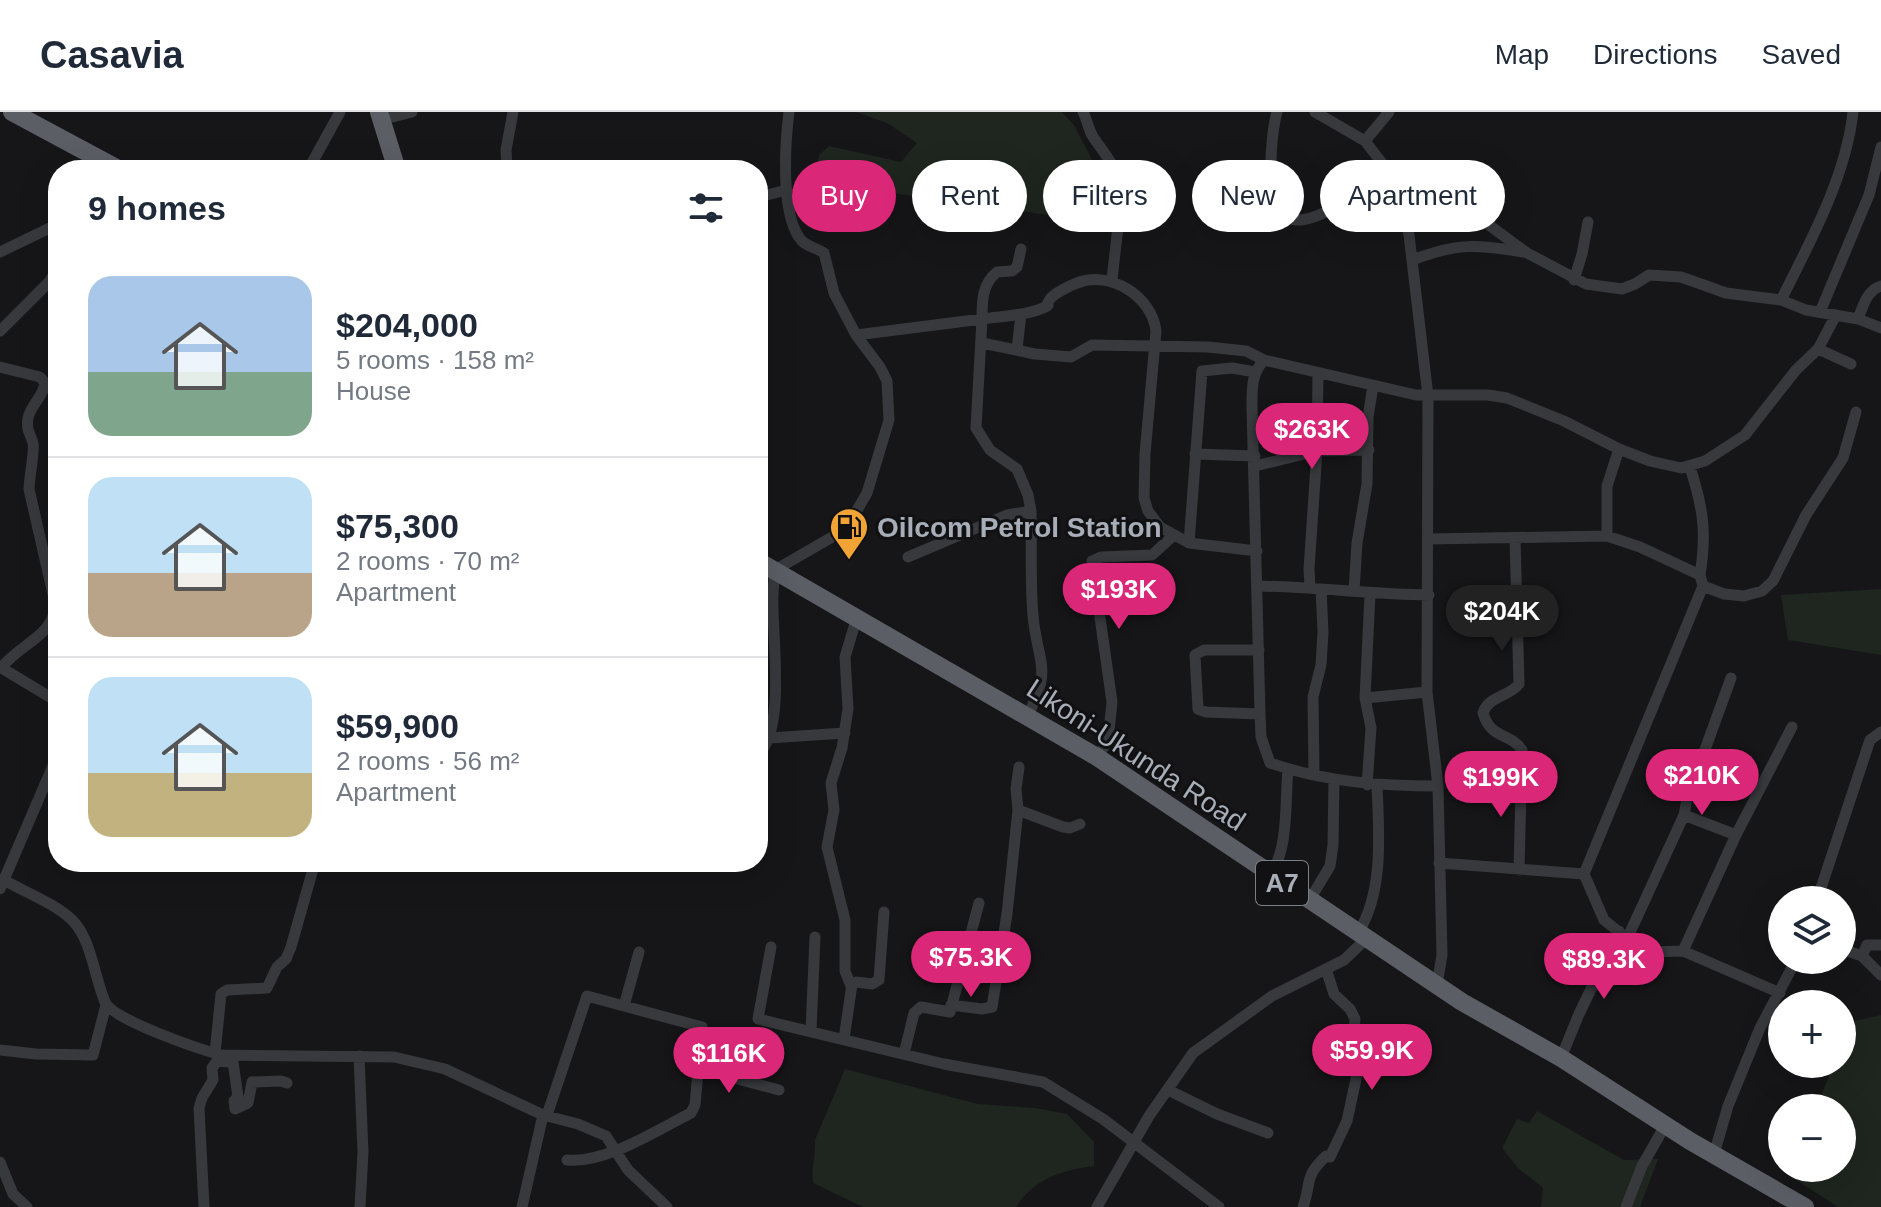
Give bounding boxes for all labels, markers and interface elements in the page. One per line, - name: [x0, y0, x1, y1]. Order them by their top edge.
- text: Casavia: [40, 34, 184, 76]
- text: Map: [1495, 39, 1549, 70]
- text: Directions: [1593, 39, 1718, 70]
- text: Saved: [1762, 39, 1841, 70]
- chip: Buy: [792, 160, 896, 232]
- chip: Rent: [912, 160, 1027, 232]
- chip: Filters: [1043, 160, 1176, 232]
- chip: New: [1192, 160, 1304, 232]
- chip: Apartment: [1320, 160, 1505, 232]
- icon: filters: [684, 186, 728, 230]
- text: 9 homes: [88, 189, 226, 227]
- text: $204,000: [336, 306, 478, 344]
- icon: home: [152, 308, 248, 404]
- text: 5 rooms · 158 m²: [336, 345, 534, 375]
- text: House: [336, 376, 411, 406]
- pin: $263K: [1256, 403, 1368, 471]
- text: $263K: [1274, 414, 1350, 444]
- fuel station icon: Oilcom Petrol Station: [828, 506, 870, 561]
- text: $75,300: [336, 507, 459, 545]
- icon: home: [152, 509, 248, 605]
- place label: Oilcom Petrol Station: [877, 512, 1162, 543]
- text: 2 rooms · 70 m²: [336, 546, 520, 576]
- pin: $193K: [1063, 563, 1175, 631]
- text: $193K: [1081, 574, 1157, 604]
- text: Apartment: [336, 577, 456, 607]
- pin: $204K: [1446, 585, 1558, 653]
- text: $204K: [1464, 596, 1540, 626]
- street label: Likoni-Ukunda Road: [1021, 673, 1251, 837]
- text: $59,900: [336, 707, 459, 745]
- icon: home: [152, 709, 248, 805]
- text: 2 rooms · 56 m²: [336, 746, 520, 776]
- pin: $210K: [1646, 749, 1758, 817]
- pin: $199K: [1445, 751, 1557, 819]
- text: $210K: [1664, 760, 1740, 790]
- text: $199K: [1463, 762, 1539, 792]
- text: Apartment: [336, 777, 456, 807]
- road number: A7: [1256, 861, 1308, 905]
- map controls: [1768, 886, 1856, 1182]
- button: layers: [1768, 886, 1856, 974]
- pin: $75.3K: [906, 931, 1036, 999]
- pin: $89.3K: [1539, 933, 1669, 1001]
- text: $75.3K: [929, 942, 1013, 972]
- text: $89.3K: [1562, 944, 1646, 974]
- button: +: [1768, 990, 1856, 1078]
- pin: $59.9K: [1307, 1024, 1437, 1092]
- pin: $116K: [673, 1027, 785, 1095]
- text: $59.9K: [1330, 1035, 1414, 1065]
- text: $116K: [691, 1038, 767, 1068]
- button: −: [1768, 1094, 1856, 1182]

